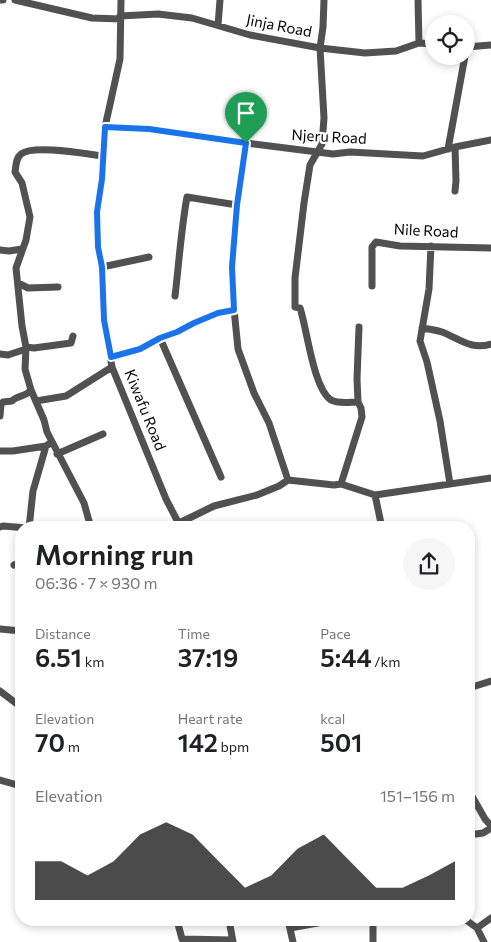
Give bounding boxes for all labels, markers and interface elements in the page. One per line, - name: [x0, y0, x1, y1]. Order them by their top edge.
- street label: Jinja Road: [245, 10, 313, 40]
- map controls: [425, 15, 475, 65]
- button: locate: [425, 15, 475, 65]
- pin: [225, 92, 267, 143]
- icon: arrive: [232, 99, 260, 127]
- street label: Njeru Road: [291, 125, 367, 147]
- street label: Nile Road: [393, 219, 459, 241]
- street label: Kiwafu Road: [122, 366, 170, 453]
- text: Morning run: [35, 537, 194, 571]
- button: share: [403, 538, 455, 590]
- text: 06:36 · 7 × 930 m: [35, 573, 158, 592]
- text: Distance: [35, 625, 91, 642]
- text: Time: [178, 625, 210, 642]
- text: Pace: [320, 625, 351, 642]
- text: 6.51: [35, 642, 82, 672]
- text: 37:19: [178, 642, 238, 672]
- text: 5:44: [320, 642, 372, 672]
- text: km: [82, 653, 104, 670]
- text: /km: [372, 653, 400, 670]
- text: Elevation: [35, 710, 94, 727]
- text: Heart rate: [178, 710, 243, 727]
- text: kcal: [320, 710, 345, 727]
- text: 70: [35, 727, 65, 757]
- text: 142: [178, 727, 218, 757]
- text: 501: [320, 727, 362, 757]
- text: m: [65, 738, 80, 755]
- text: bpm: [218, 738, 249, 755]
- text: Elevation: [35, 786, 103, 805]
- text: 151–156 m: [380, 786, 455, 805]

